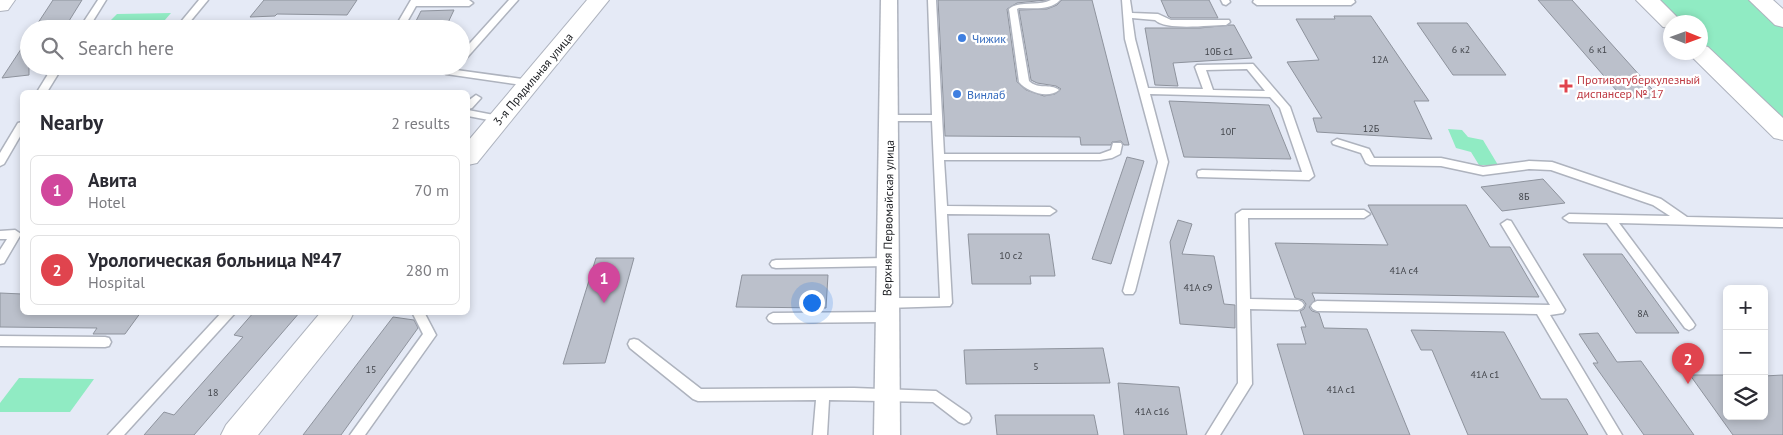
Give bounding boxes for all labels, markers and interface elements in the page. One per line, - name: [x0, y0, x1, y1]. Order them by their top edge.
- north arrow: [1663, 15, 1708, 60]
- search box: [20, 20, 470, 75]
- street label: 3-я Прядильная улица: [490, 30, 576, 128]
- place label: Чижик: [972, 31, 1006, 46]
- marker: Чижик: [956, 32, 968, 44]
- icon: search: [38, 34, 66, 62]
- text: Search here: [78, 36, 174, 60]
- house number: 6 к2: [1452, 43, 1470, 56]
- house number: 6 к1: [1589, 43, 1607, 56]
- house number: 10Б с1: [1204, 45, 1234, 58]
- house number: 12А: [1372, 53, 1389, 66]
- place label: Противотуберкулезный диспансер № 17: [1577, 72, 1700, 101]
- marker: Противотуберкулезный диспансер № 17: [1559, 79, 1573, 93]
- place label: Винлаб: [967, 87, 1005, 102]
- marker: Винлаб: [951, 88, 963, 100]
- text: Nearby: [40, 109, 103, 136]
- text: 2 results: [391, 113, 450, 133]
- house number: 12Б: [1363, 122, 1380, 135]
- house number: 10Г: [1220, 125, 1236, 138]
- street label: Верхняя Первомайская улица: [879, 140, 897, 296]
- text: Авита: [88, 168, 137, 192]
- text: 1: [52, 180, 62, 200]
- text: 70 m: [414, 180, 449, 200]
- house number: 8Б: [1519, 190, 1530, 203]
- text: Hotel: [88, 192, 125, 212]
- text: Урологическая больница №47: [88, 248, 342, 272]
- house number: 10 с2: [999, 249, 1023, 262]
- text: 2: [52, 260, 62, 280]
- text: 280 m: [406, 260, 449, 280]
- pin: 1: [588, 262, 620, 303]
- house number: 41А с4: [1390, 264, 1419, 277]
- text: Hospital: [88, 272, 145, 292]
- house number: 41А с9: [1184, 281, 1212, 294]
- map controls: [1723, 285, 1768, 420]
- button: +: [1723, 285, 1768, 330]
- your location: [799, 290, 825, 316]
- house number: 8А: [1637, 307, 1649, 320]
- button: −: [1723, 330, 1768, 375]
- pin: 2: [1672, 343, 1704, 384]
- house number: 5: [1033, 360, 1039, 373]
- house number: 15: [366, 363, 376, 376]
- house number: 41А с1: [1471, 368, 1499, 381]
- button: layers: [1723, 375, 1768, 420]
- house number: 41А с1: [1327, 383, 1355, 396]
- house number: 18: [208, 386, 218, 399]
- house number: 41А с16: [1135, 405, 1169, 418]

